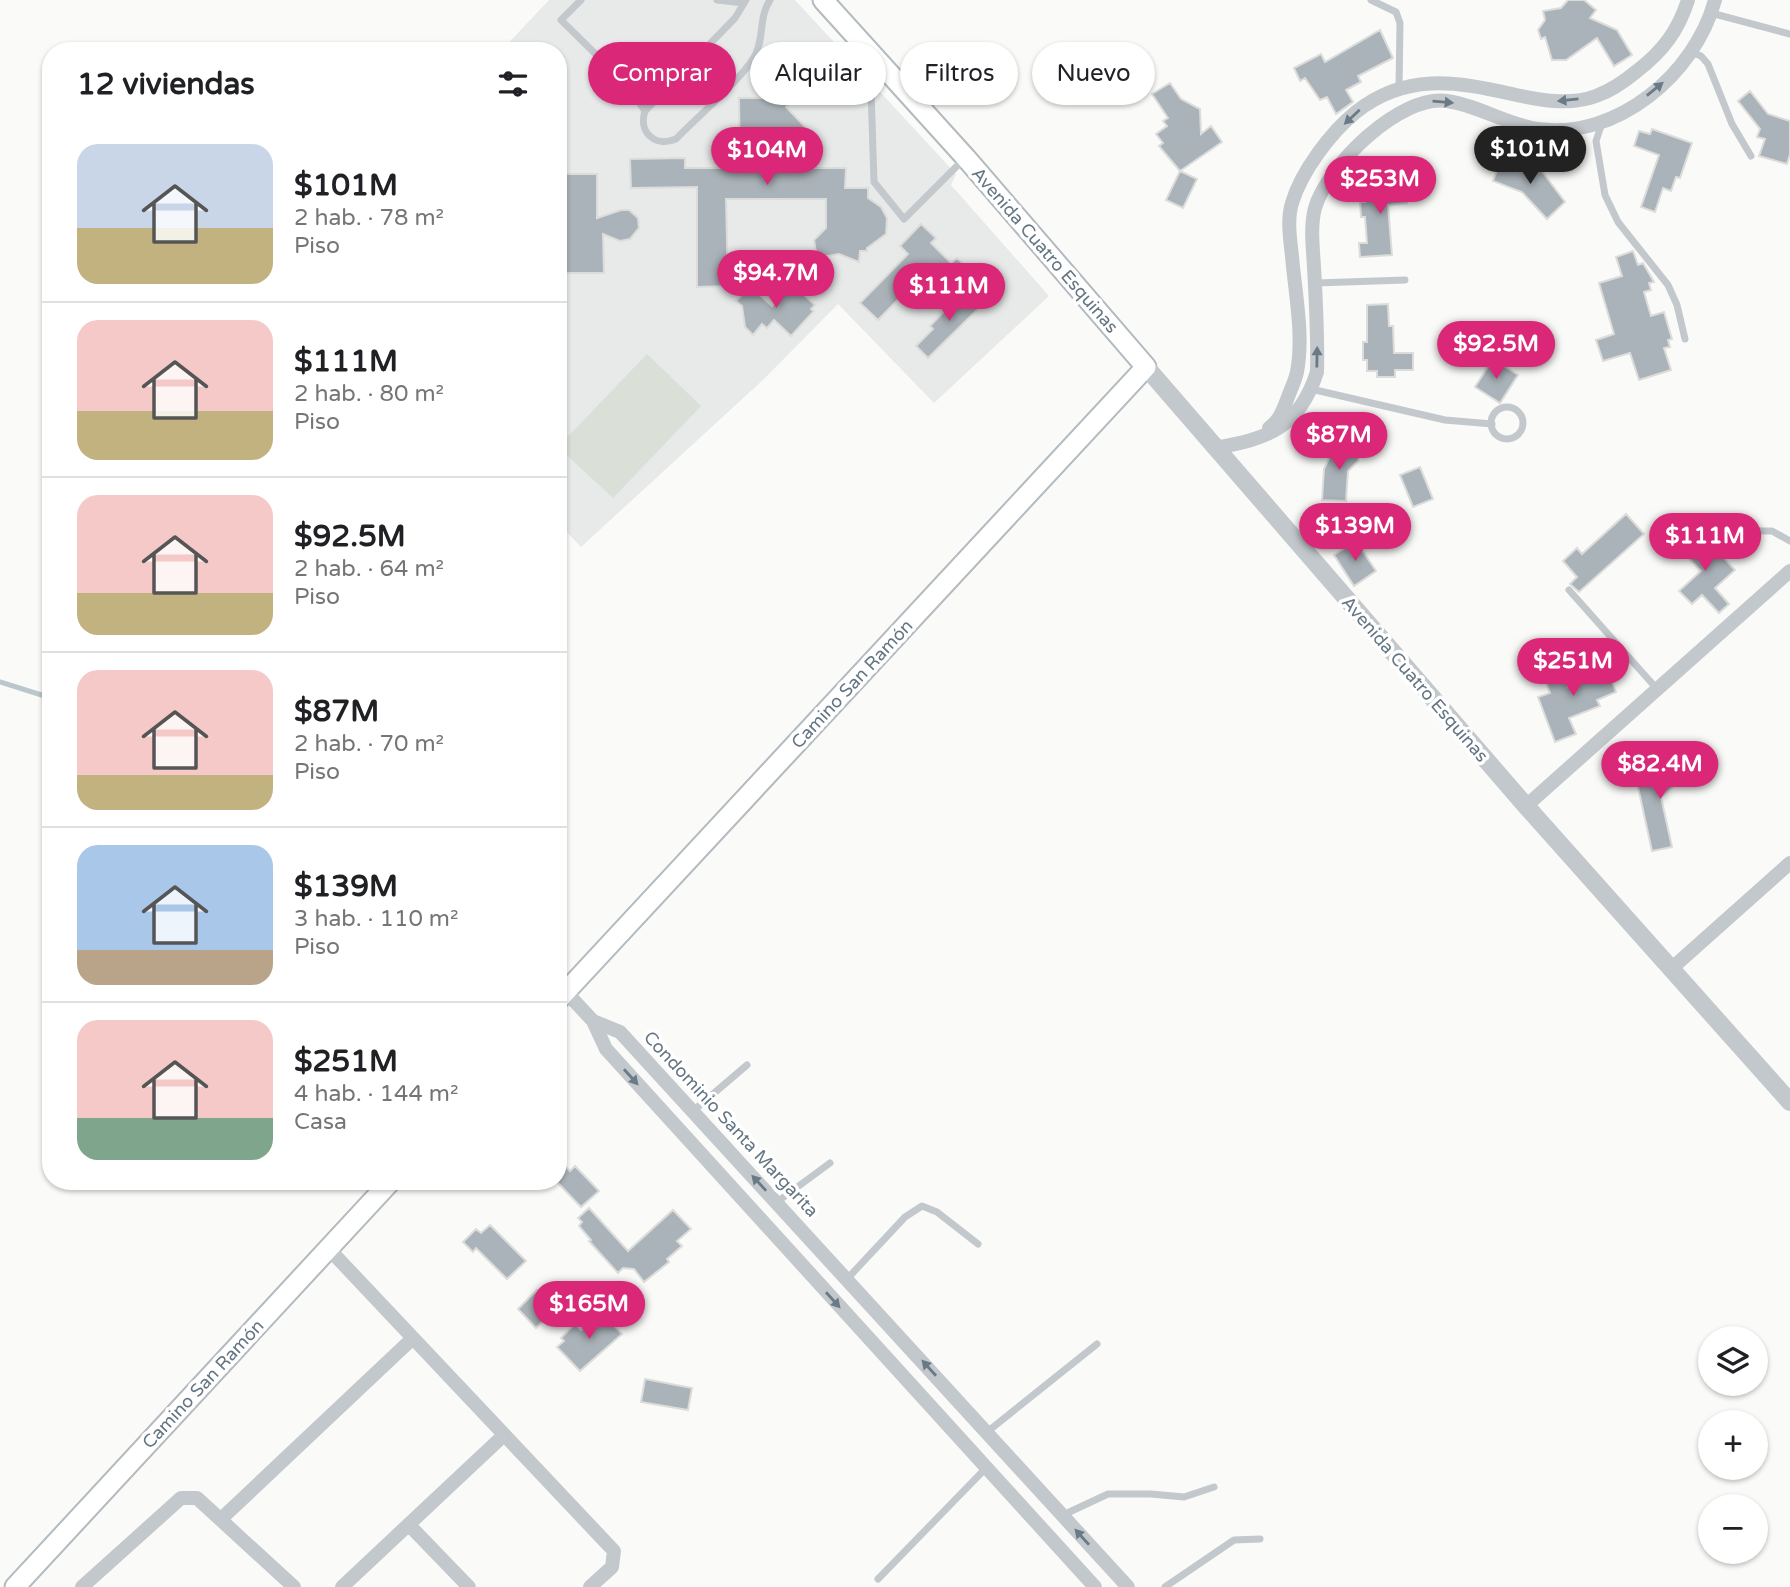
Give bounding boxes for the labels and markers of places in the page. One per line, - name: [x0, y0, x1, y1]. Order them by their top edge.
- pin: $101M: [1481, 127, 1579, 186]
- pin: $104M: [718, 128, 816, 187]
- pin: $253M: [1331, 156, 1429, 216]
- pin: $94.7M: [719, 250, 833, 310]
- pin: $111M: [900, 264, 998, 323]
- pin: $92.5M: [1439, 322, 1553, 381]
- pin: $87M: [1298, 412, 1380, 472]
- pin: $139M: [1306, 504, 1404, 563]
- pin: $111M: [1656, 514, 1754, 573]
- pin: $251M: [1524, 638, 1622, 698]
- pin: $82.4M: [1603, 742, 1717, 801]
- pin: $165M: [540, 1282, 638, 1341]

